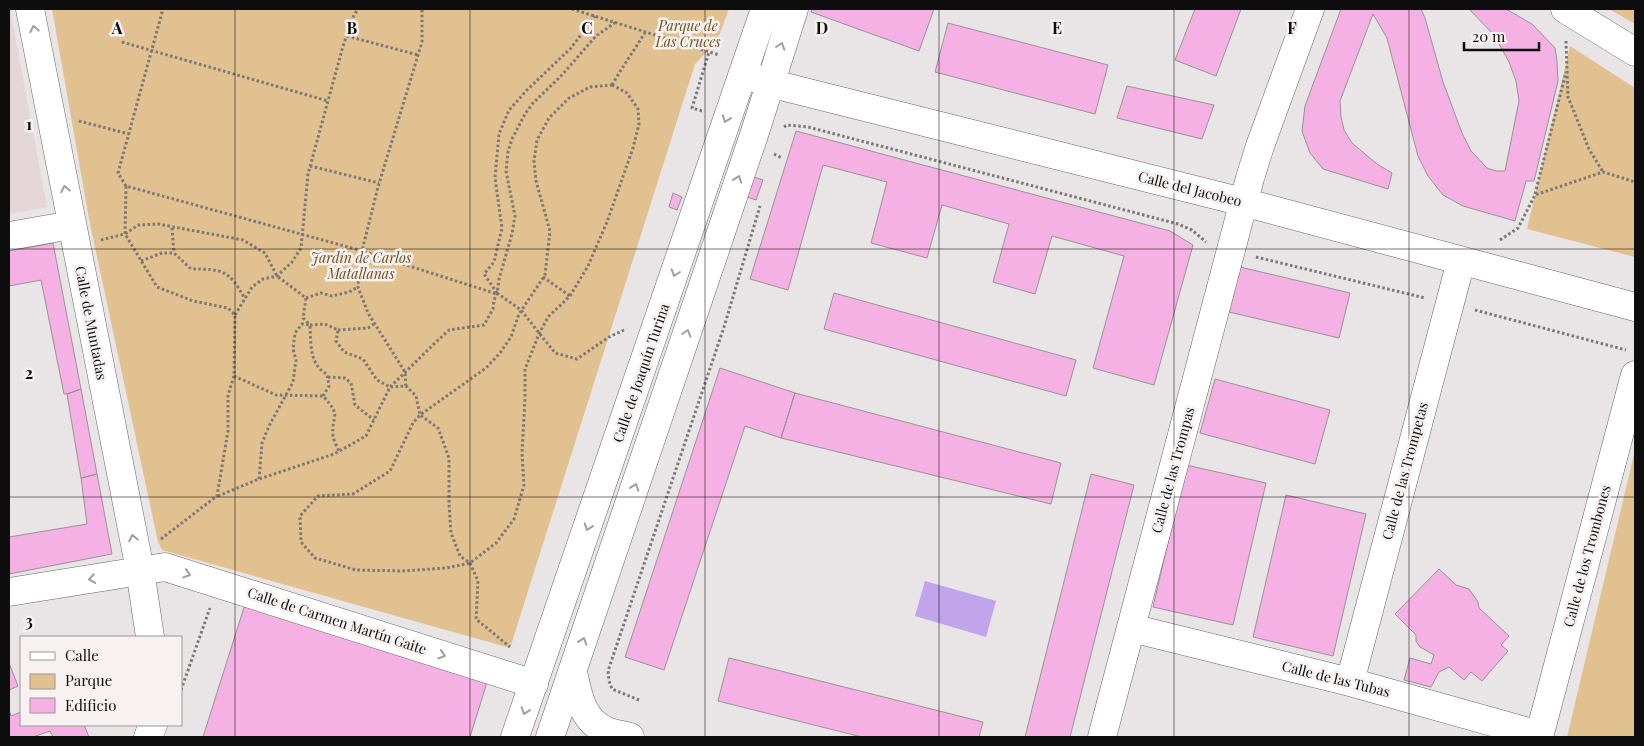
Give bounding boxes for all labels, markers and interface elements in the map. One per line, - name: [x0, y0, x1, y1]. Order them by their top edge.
- park label: Parque de Las Cruces: [654, 16, 721, 51]
- text: A: [111, 17, 123, 38]
- text: B: [347, 17, 358, 38]
- text: C: [581, 17, 593, 38]
- text: D: [816, 17, 828, 38]
- text: E: [1052, 17, 1062, 38]
- text: F: [1287, 17, 1297, 38]
- scale bar: [1464, 20, 1539, 52]
- one-way arrow: [30, 25, 40, 34]
- text: 20 m: [1472, 26, 1506, 46]
- one-way arrow: [776, 42, 786, 50]
- text: 1: [26, 113, 32, 134]
- one-way arrow: [722, 115, 732, 123]
- street label: Calle del Jacobeo: [1136, 166, 1244, 211]
- one-way arrow: [733, 176, 743, 184]
- one-way arrow: [61, 185, 71, 193]
- park label: Jardín de Carlos Matallanas: [311, 248, 412, 283]
- street label: Calle de Muntadas: [71, 264, 112, 381]
- one-way arrow: [670, 269, 680, 277]
- street label: Calle de Joaquín Turina: [608, 301, 673, 445]
- one-way arrow: [681, 330, 691, 338]
- text: 2: [25, 362, 33, 383]
- street label: Calle de las Trompetas: [1377, 400, 1432, 542]
- street label: Calle de las Trompas: [1147, 405, 1198, 535]
- street label: Calle de los Trombones: [1558, 483, 1615, 629]
- one-way arrow: [629, 484, 639, 492]
- one-way arrow: [584, 522, 594, 530]
- one-way arrow: [128, 533, 139, 542]
- one-way arrow: [183, 568, 191, 578]
- one-way arrow: [88, 573, 96, 584]
- street label: Calle de Carmen Martín Gaite: [245, 583, 429, 658]
- text: 3: [25, 610, 33, 631]
- legend: [20, 636, 182, 726]
- one-way arrow: [577, 638, 587, 646]
- text: Calle: [65, 645, 99, 665]
- one-way arrow: [437, 649, 446, 659]
- street label: Calle de las Tubas: [1280, 656, 1392, 701]
- text: Parque: [65, 670, 112, 690]
- text: Edificio: [65, 695, 116, 715]
- one-way arrow: [520, 706, 530, 714]

